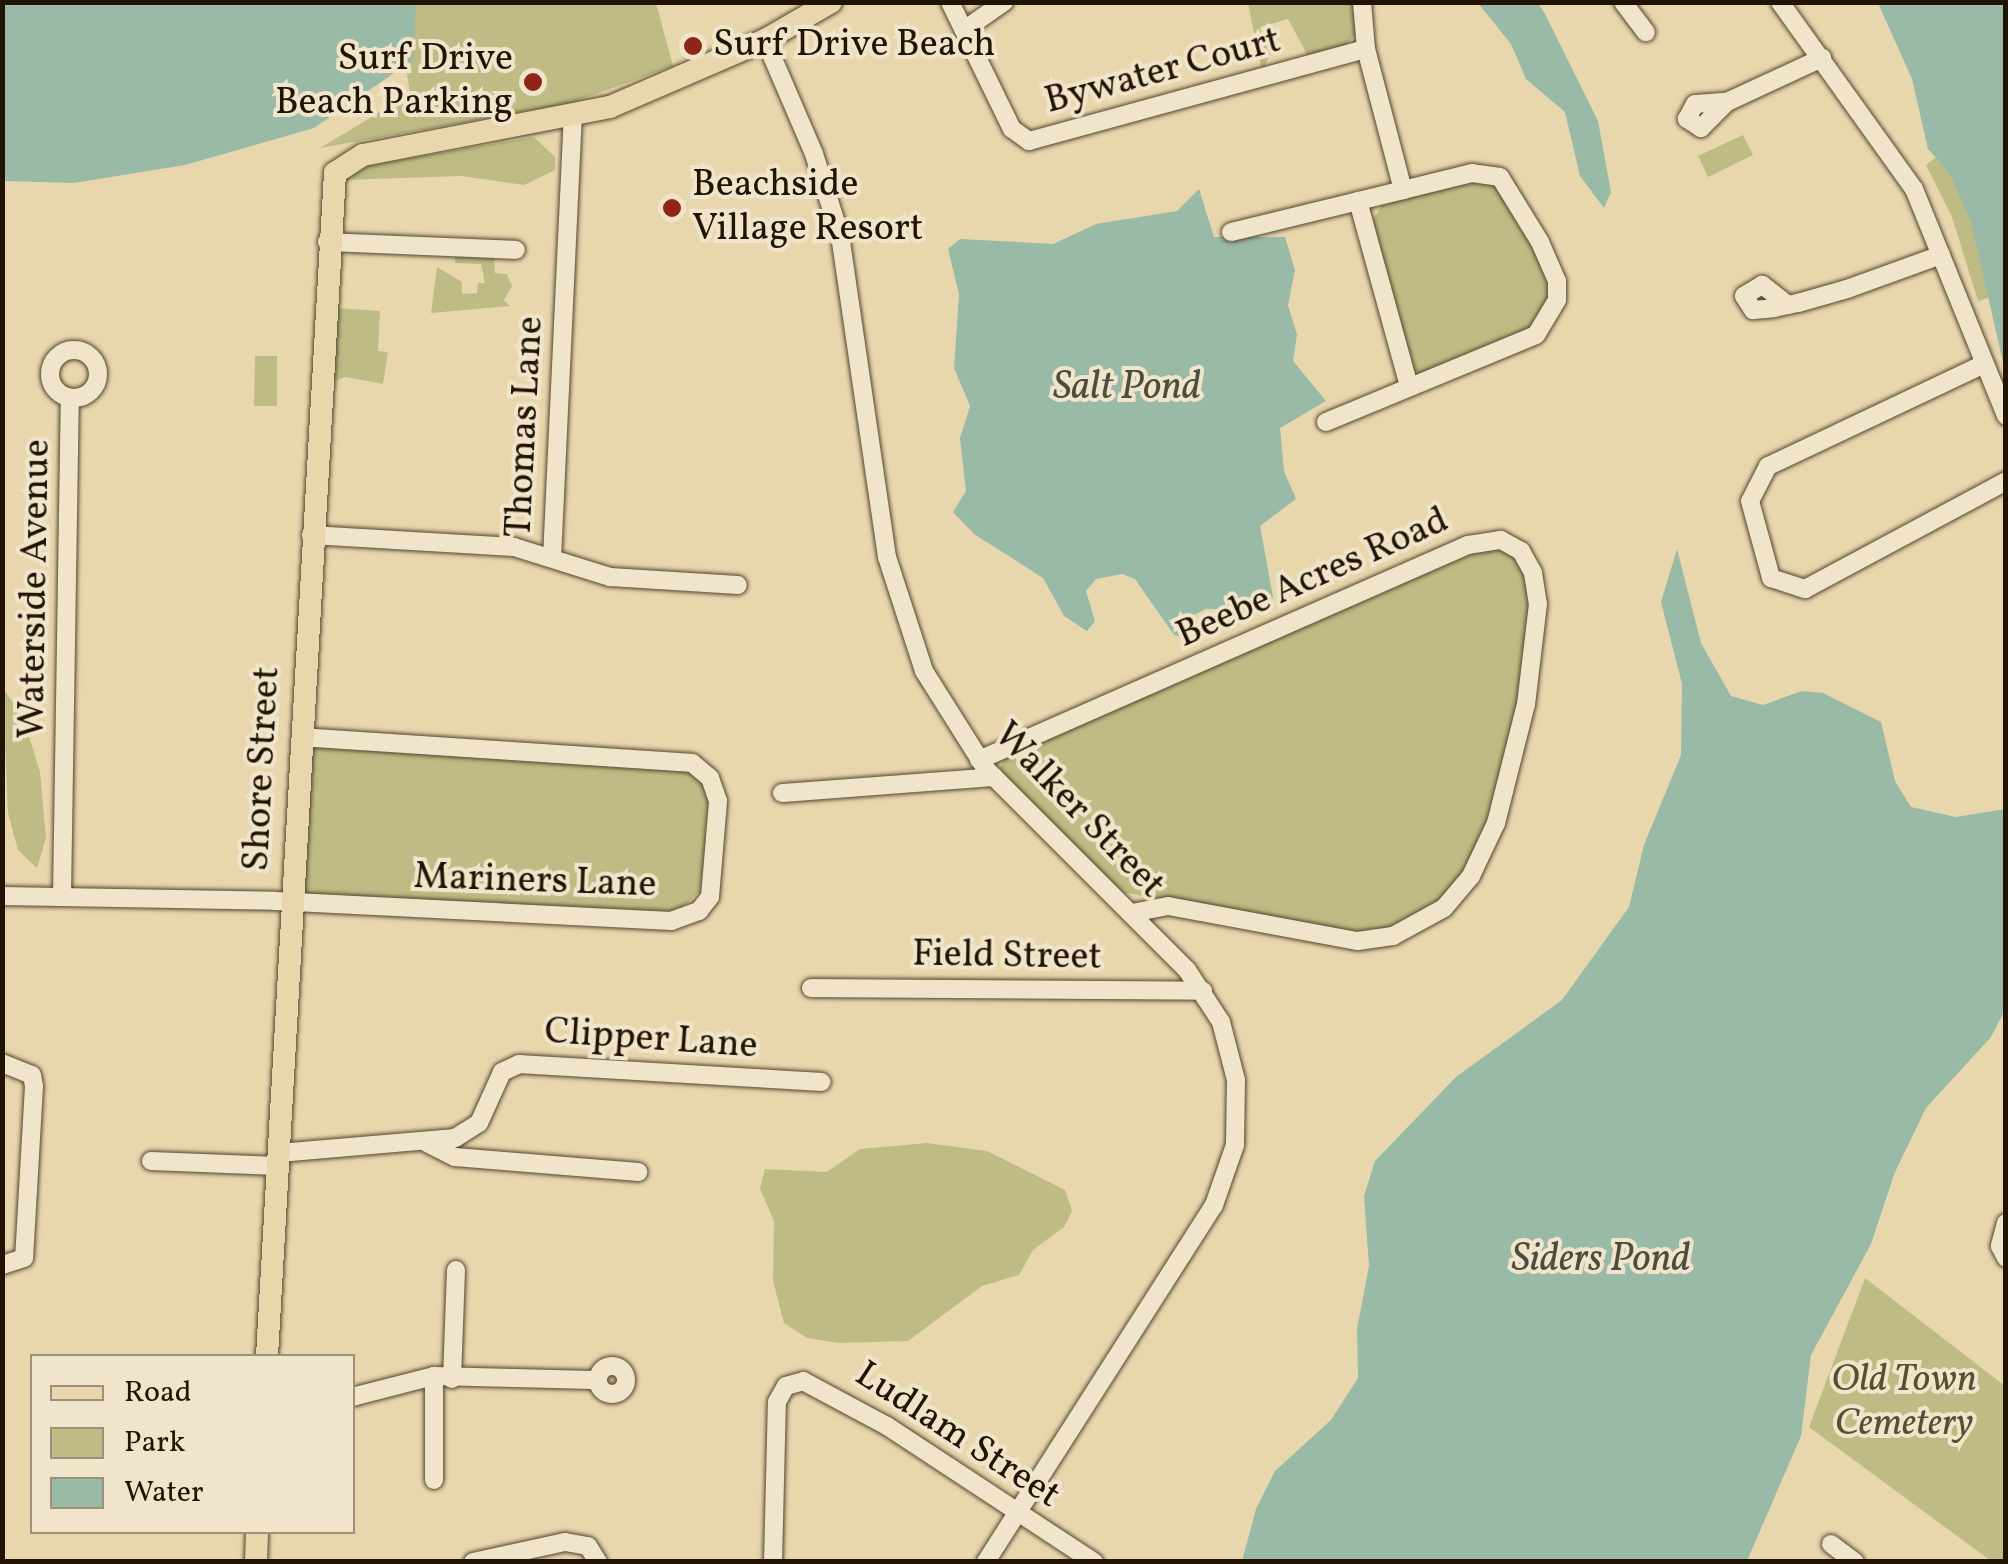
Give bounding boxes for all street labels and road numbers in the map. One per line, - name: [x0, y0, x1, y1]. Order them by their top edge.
- street label: Bywater Court: [1040, 19, 1286, 125]
- street label: Thomas Lane: [497, 315, 555, 539]
- street label: Waterside Avenue: [11, 439, 61, 739]
- street label: Beebe Acres Road: [1170, 499, 1456, 659]
- street label: Shore Street: [235, 665, 291, 873]
- street label: Walker Street: [983, 714, 1173, 908]
- street label: Mariners Lane: [413, 855, 657, 909]
- street label: Field Street: [912, 933, 1102, 981]
- street label: Clipper Lane: [543, 1010, 759, 1070]
- street label: Ludlam Street: [846, 1353, 1068, 1519]

